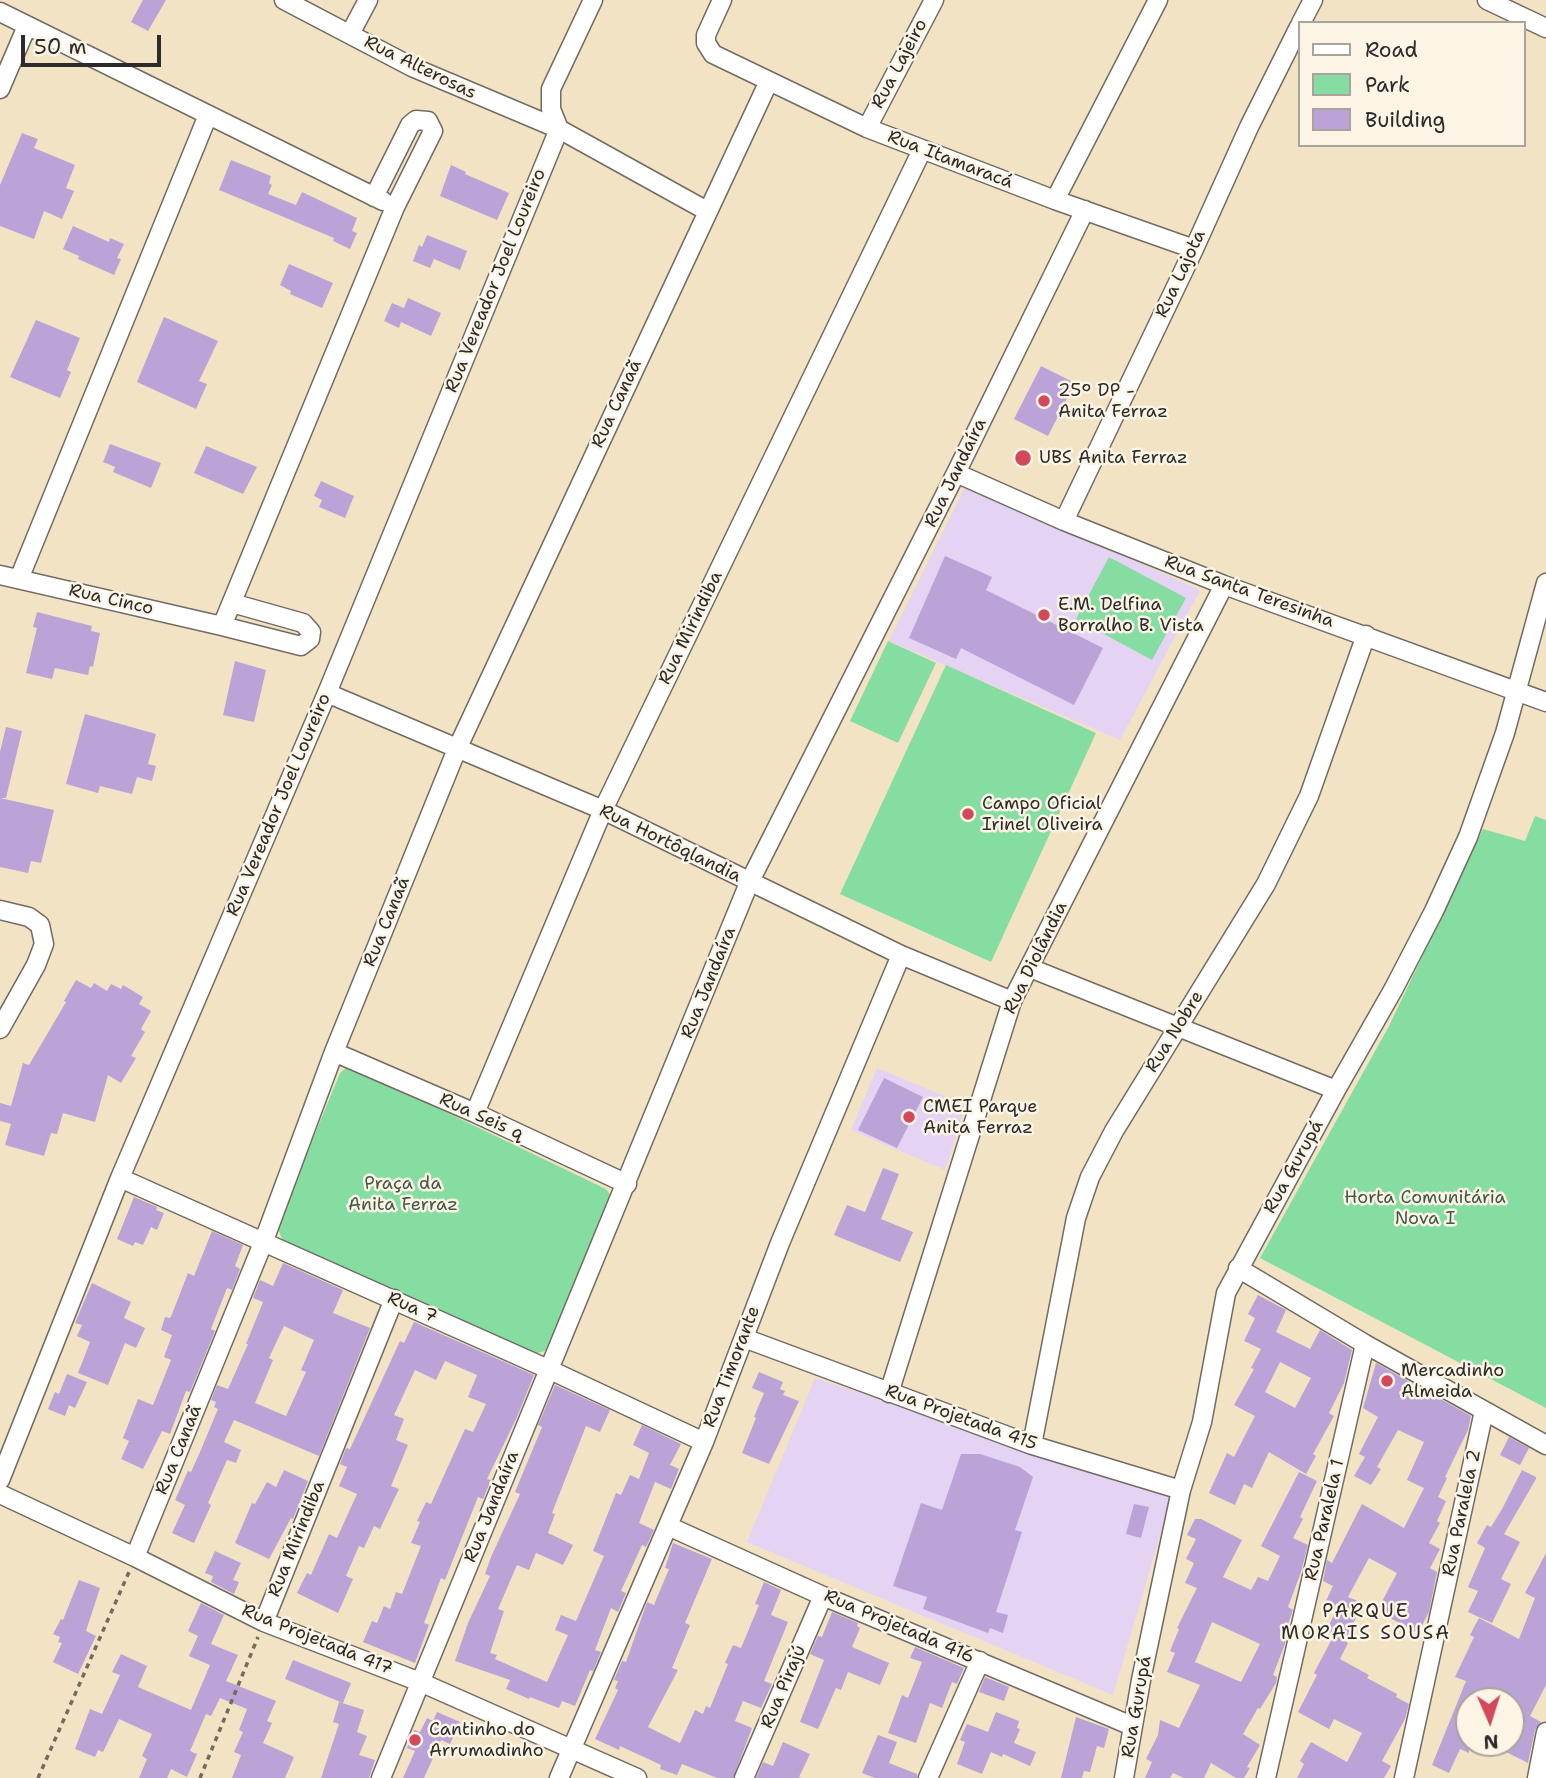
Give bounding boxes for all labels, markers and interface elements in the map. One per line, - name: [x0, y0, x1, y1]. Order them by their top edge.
- street label: Rua Lajeiro: [867, 16, 933, 112]
- scale bar: [24, 21, 164, 65]
- legend: [1298, 21, 1525, 147]
- street label: Rua Alterosas: [360, 32, 480, 104]
- text: 50 m: [34, 33, 87, 61]
- text: Road: [1365, 36, 1418, 64]
- text: Park: [1365, 71, 1410, 99]
- text: Building: [1365, 106, 1445, 134]
- street label: Rua Itamaracá: [884, 126, 1016, 194]
- street label: Rua Vereador Joel Loureiro: [441, 166, 551, 396]
- street label: Rua Lajota: [1151, 227, 1211, 321]
- street label: Rua Canaã: [587, 356, 647, 452]
- place label: 25° DP - Anita Ferraz: [1058, 380, 1168, 422]
- marker: 25° DP - Anita Ferraz: [1036, 393, 1052, 409]
- street label: Rua Jandaíra: [920, 415, 992, 531]
- place label: UBS Anita Ferraz: [1039, 447, 1188, 469]
- marker: UBS Anita Ferraz: [1013, 448, 1033, 468]
- street label: Rua Santa Teresinha: [1161, 551, 1337, 633]
- street label: Rua Mirindiba: [654, 568, 728, 688]
- street label: Rua Cinco: [67, 580, 155, 620]
- place label: E.M. Delfina Borralho B. Vista: [1058, 594, 1204, 636]
- marker: E.M. Delfina Borralho B. Vista: [1036, 607, 1052, 623]
- street label: Rua Vereador Joel Loureiro: [222, 690, 336, 920]
- place label: Campo Oficial Irinel Oliveira: [982, 793, 1103, 836]
- street label: Rua Hortôqlandia: [596, 800, 744, 888]
- marker: Campo Oficial Irinel Oliveira: [960, 806, 976, 822]
- street label: Rua Canaã: [359, 874, 415, 970]
- street label: Rua Diolândia: [1000, 898, 1072, 1018]
- street label: Rua Jandaíra: [677, 924, 741, 1042]
- street label: Rua Nobre: [1141, 987, 1209, 1077]
- street label: Rua Seis q: [436, 1089, 526, 1145]
- place label: CMEI Parque Anita Ferraz: [923, 1096, 1037, 1138]
- marker: CMEI Parque Anita Ferraz: [901, 1109, 917, 1125]
- street label: Rua Gurupá: [1260, 1117, 1328, 1217]
- park label: Praça da Anita Ferraz: [348, 1173, 458, 1216]
- park label: Horta Comunitária Nova I: [1344, 1187, 1506, 1230]
- street label: Rua 7: [384, 1288, 440, 1328]
- street label: Rua Timorante: [699, 1303, 765, 1431]
- place label: Mercadinho Almeida: [1401, 1360, 1504, 1402]
- marker: Mercadinho Almeida: [1379, 1373, 1395, 1389]
- street label: Rua Projetada 415: [882, 1381, 1040, 1455]
- street label: Rua Canaã: [151, 1402, 207, 1498]
- street label: Rua Jandaíra: [460, 1448, 524, 1566]
- street label: Rua Paralela 2: [1438, 1448, 1486, 1578]
- street label: Rua Paralela 1: [1301, 1457, 1349, 1583]
- street label: Rua Mirindiba: [264, 1478, 330, 1600]
- street label: Rua Projetada 416: [821, 1586, 977, 1668]
- street label: Rua Projetada 417: [238, 1600, 396, 1680]
- district label: PARQUE MORAIS SOUSA: [1283, 1601, 1449, 1645]
- street label: Rua Pirajú: [757, 1642, 811, 1732]
- street label: Rua Gurupá: [1117, 1654, 1157, 1760]
- north arrow: [1455, 1687, 1525, 1757]
- place label: Cantinho do Arrumadinho: [429, 1719, 544, 1762]
- text: N: [1483, 1729, 1499, 1754]
- marker: Cantinho do Arrumadinho: [407, 1732, 423, 1748]

